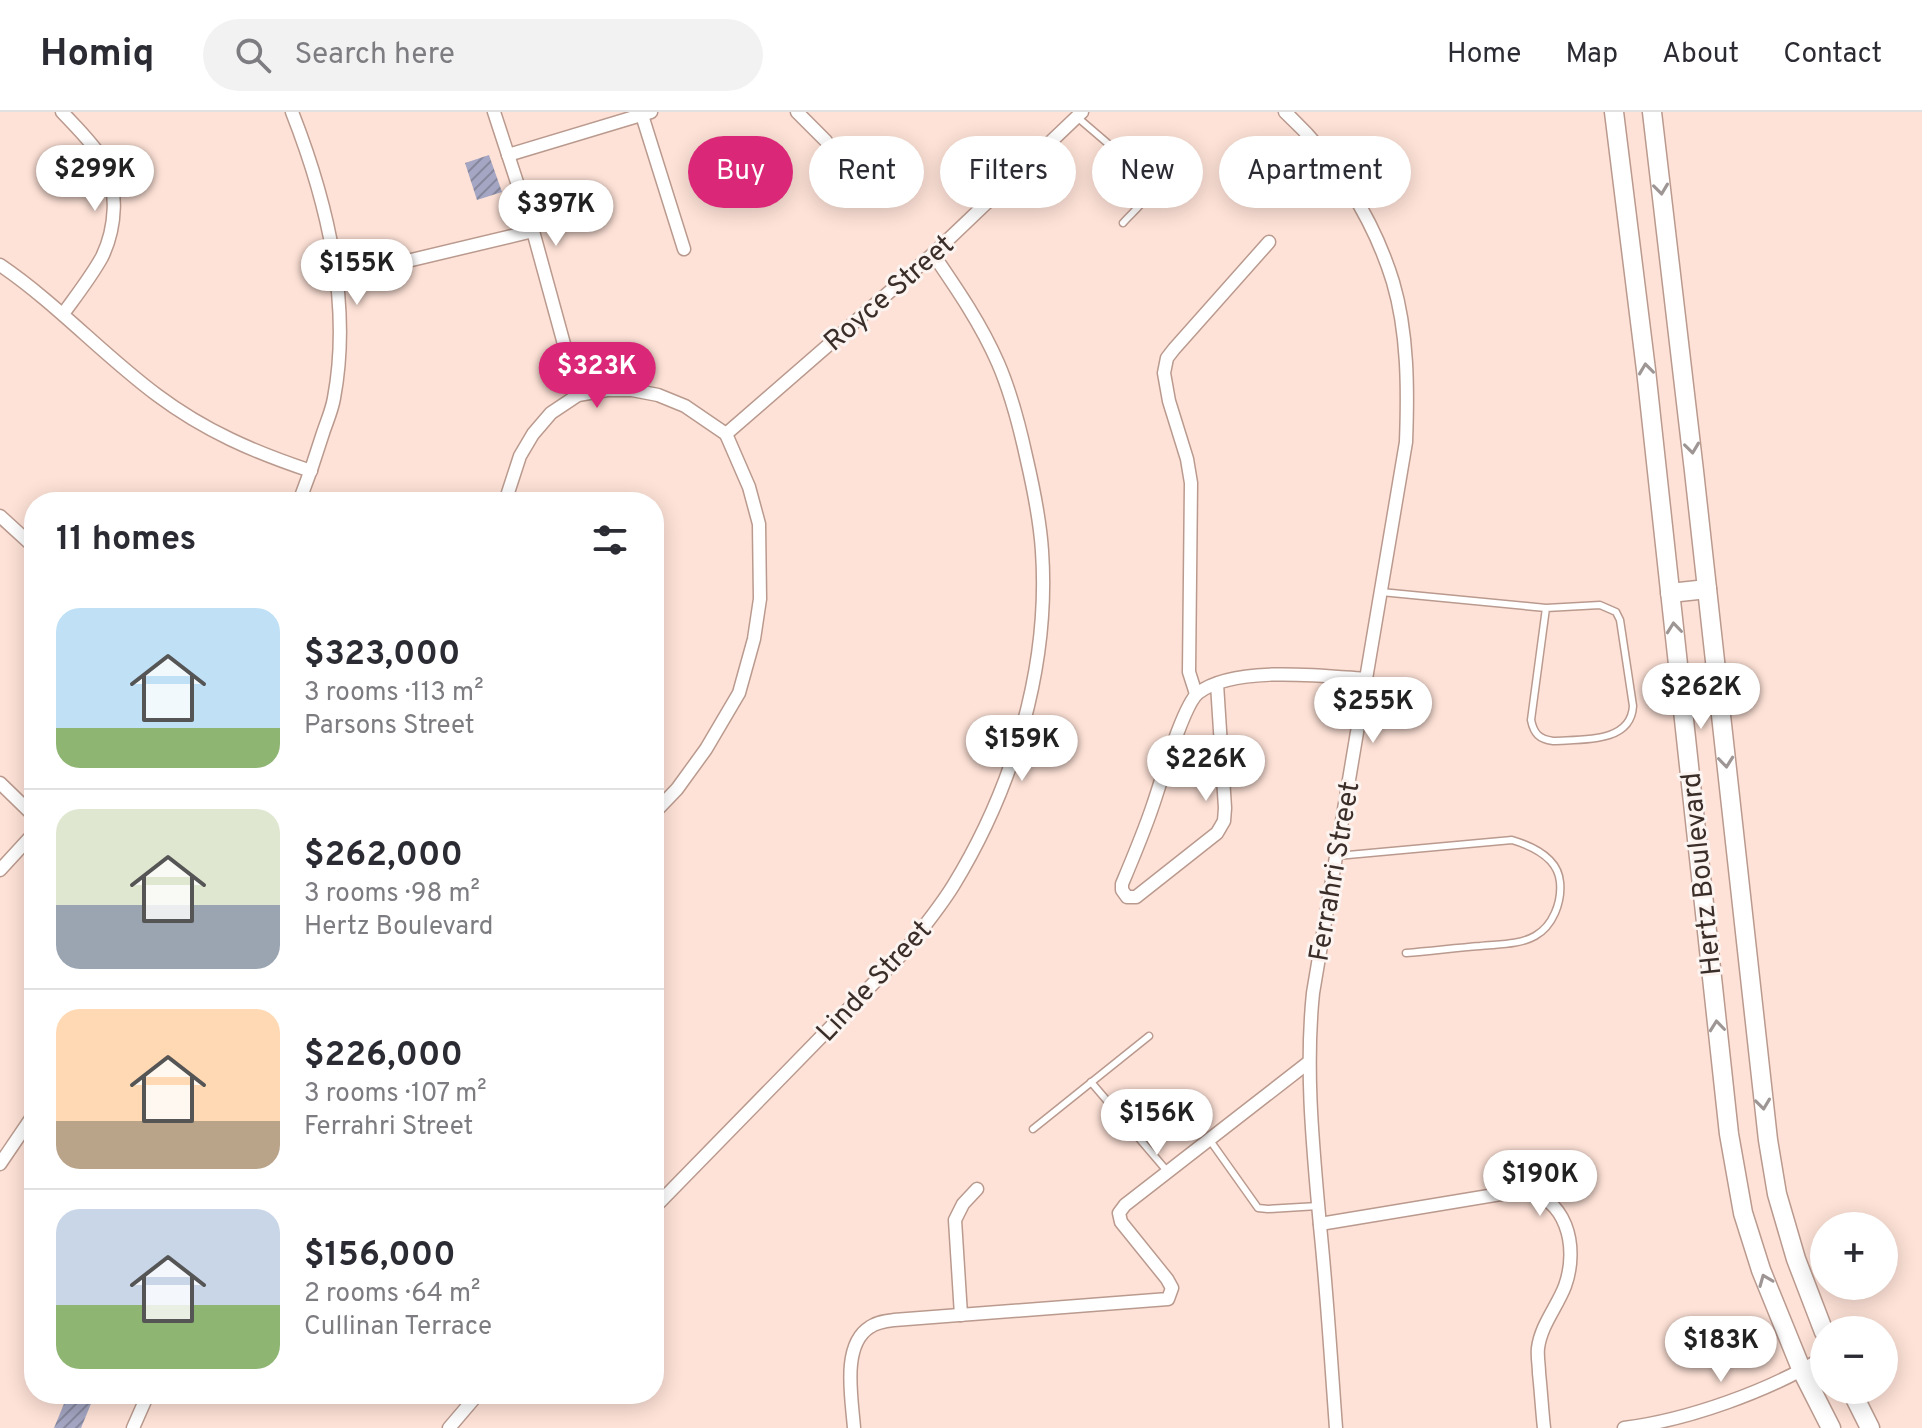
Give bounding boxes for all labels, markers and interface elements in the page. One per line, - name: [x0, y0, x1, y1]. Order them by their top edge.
- search box: [203, 19, 763, 91]
- text: Homiq: [40, 31, 155, 80]
- icon: search: [231, 33, 275, 77]
- text: Search here: [295, 37, 455, 74]
- text: Home: [1447, 37, 1521, 73]
- text: Map: [1565, 37, 1618, 73]
- text: About: [1662, 37, 1739, 73]
- text: Contact: [1783, 37, 1882, 73]
- chip: Buy: [688, 136, 793, 208]
- chip: Rent: [809, 136, 924, 208]
- chip: Filters: [940, 136, 1076, 208]
- chip: New: [1092, 136, 1203, 208]
- chip: Apartment: [1219, 136, 1411, 208]
- pin: $299K: [39, 145, 151, 213]
- text: $299K: [54, 154, 136, 187]
- pin: $397K: [500, 180, 612, 248]
- one-way arrow: [1652, 183, 1669, 196]
- text: $397K: [516, 189, 596, 222]
- street label: Royce Street: [817, 228, 963, 361]
- pin: $155K: [301, 239, 413, 307]
- text: $155K: [319, 248, 395, 281]
- pin: $323K: [541, 342, 653, 410]
- text: $323K: [557, 351, 637, 384]
- one-way arrow: [1637, 363, 1654, 376]
- one-way arrow: [1683, 442, 1700, 455]
- icon: filters: [588, 518, 632, 562]
- text: 11 homes: [56, 519, 196, 562]
- one-way arrow: [1665, 621, 1682, 634]
- text: $323,000: [304, 634, 460, 677]
- icon: home: [120, 640, 216, 736]
- pin: $262K: [1645, 663, 1757, 731]
- text: $262K: [1660, 672, 1742, 705]
- text: 3 rooms · 113 m²: [304, 677, 484, 710]
- pin: $255K: [1317, 677, 1429, 745]
- text: $255K: [1332, 686, 1414, 719]
- text: Parsons Street: [304, 710, 475, 743]
- pin: $159K: [966, 715, 1078, 783]
- text: $159K: [984, 724, 1060, 757]
- pin: $226K: [1150, 735, 1262, 803]
- text: $226K: [1165, 744, 1247, 777]
- one-way arrow: [1717, 756, 1734, 769]
- street label: Hertz Boulevard: [1674, 770, 1732, 977]
- street label: Ferrahri Street: [1302, 779, 1370, 964]
- text: $262,000: [304, 835, 463, 878]
- icon: home: [120, 841, 216, 937]
- text: 3 rooms · 98 m²: [304, 878, 480, 911]
- text: Hertz Boulevard: [304, 911, 493, 944]
- street label: Linde Street: [810, 914, 941, 1050]
- one-way arrow: [1709, 1019, 1726, 1032]
- text: $226,000: [304, 1035, 463, 1078]
- icon: home: [120, 1041, 216, 1137]
- text: 3 rooms · 107 m²: [304, 1078, 487, 1111]
- pin: $156K: [1101, 1089, 1213, 1157]
- text: $156K: [1119, 1098, 1195, 1131]
- one-way arrow: [1755, 1098, 1772, 1111]
- text: Ferrahri Street: [304, 1111, 473, 1144]
- pin: $190K: [1484, 1150, 1596, 1218]
- text: $190K: [1501, 1159, 1579, 1192]
- map controls: [1810, 1212, 1898, 1404]
- button: +: [1810, 1212, 1898, 1300]
- text: $156,000: [304, 1235, 456, 1278]
- icon: home: [120, 1241, 216, 1337]
- one-way arrow: [1759, 1274, 1775, 1288]
- text: 2 rooms · 64 m²: [304, 1278, 480, 1311]
- text: Cullinan Terrace: [304, 1311, 492, 1344]
- pin: $183K: [1665, 1316, 1777, 1384]
- button: −: [1810, 1316, 1898, 1404]
- text: $183K: [1683, 1325, 1759, 1358]

